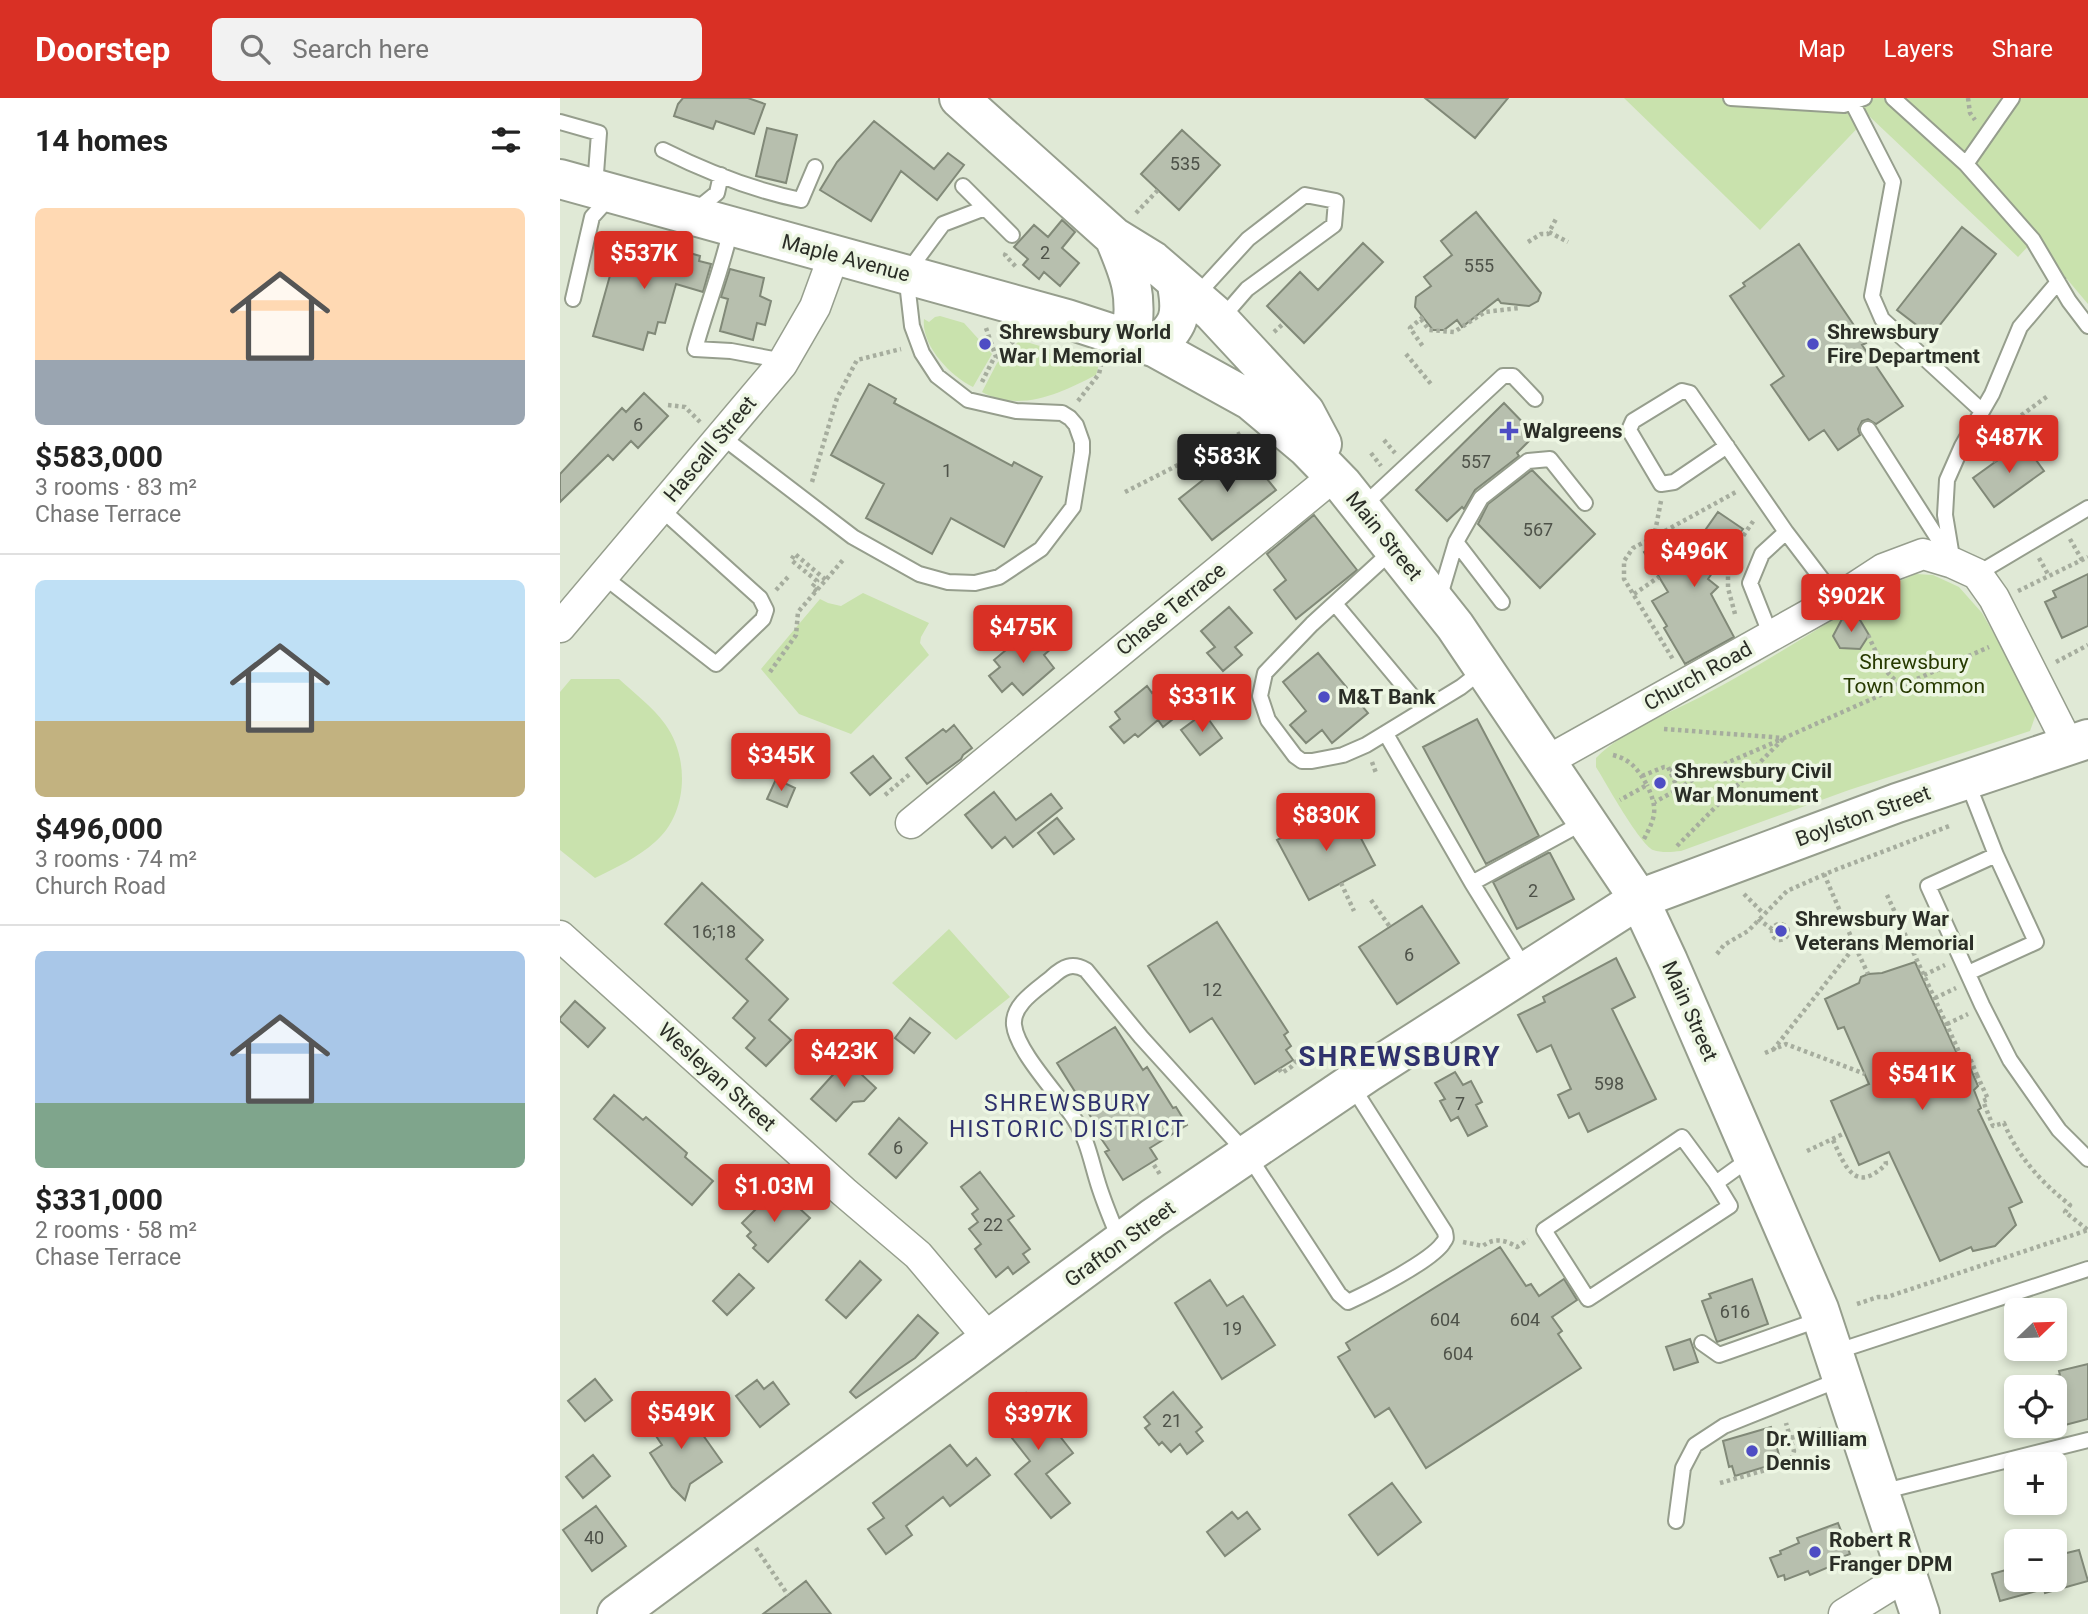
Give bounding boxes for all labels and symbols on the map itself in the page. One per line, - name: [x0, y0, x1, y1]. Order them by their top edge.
- house number: 535: [1170, 153, 1200, 174]
- street label: Maple Avenue: [779, 229, 913, 287]
- pin: $537K: [595, 232, 693, 291]
- house number: 2: [1040, 242, 1050, 263]
- house number: 555: [1464, 255, 1494, 276]
- place label: Shrewsbury World War I Memorial: [999, 320, 1171, 368]
- place label: Shrewsbury Fire Department: [1827, 320, 1980, 368]
- marker: Shrewsbury World War I Memorial: [977, 336, 993, 352]
- marker: Shrewsbury Fire Department: [1805, 336, 1821, 352]
- street label: Hascall Street: [659, 391, 761, 507]
- house number: 6: [633, 414, 643, 435]
- pin: $487K: [1960, 416, 2058, 475]
- place label: Walgreens: [1523, 419, 1623, 443]
- marker: Walgreens: [1501, 423, 1517, 439]
- pin: $583K: [1178, 434, 1276, 494]
- house number: 557: [1461, 451, 1491, 472]
- house number: 1: [942, 460, 952, 481]
- street label: Main Street: [1341, 487, 1427, 585]
- house number: 567: [1523, 519, 1553, 540]
- pin: $496K: [1645, 530, 1743, 589]
- street label: Chase Terrace: [1112, 558, 1230, 660]
- pin: $902K: [1802, 574, 1900, 634]
- pin: $475K: [974, 606, 1072, 665]
- street label: Church Road: [1640, 636, 1756, 716]
- park label: Shrewsbury Town Common: [1843, 650, 1985, 698]
- pin: $331K: [1153, 674, 1251, 734]
- place label: M&T Bank: [1338, 685, 1436, 709]
- marker: M&T Bank: [1316, 689, 1332, 705]
- pin: $345K: [732, 734, 830, 793]
- place label: Shrewsbury Civil War Monument: [1674, 759, 1832, 807]
- marker: Shrewsbury Civil War Monument: [1652, 775, 1668, 791]
- street label: Boylston Street: [1792, 780, 1934, 851]
- pin: $830K: [1277, 794, 1375, 853]
- house number: 2: [1528, 880, 1538, 901]
- place label: Shrewsbury War Veterans Memorial: [1795, 907, 1974, 955]
- house number: 16;18: [692, 921, 736, 942]
- marker: Shrewsbury War Veterans Memorial: [1773, 923, 1789, 939]
- house number: 6: [1404, 944, 1414, 965]
- street label: Main Street: [1657, 957, 1723, 1065]
- house number: 12: [1202, 979, 1222, 1000]
- street label: Wesleyan Street: [653, 1018, 781, 1136]
- pin: $423K: [795, 1030, 893, 1089]
- district label: SHREWSBURY: [1298, 1040, 1502, 1073]
- pin: $541K: [1873, 1052, 1971, 1112]
- house number: 598: [1594, 1073, 1624, 1094]
- district label: SHREWSBURY HISTORIC DISTRICT: [949, 1090, 1187, 1143]
- house number: 7: [1455, 1093, 1465, 1114]
- house number: 6: [893, 1137, 903, 1158]
- pin: $1.03M: [717, 1164, 831, 1224]
- street label: Grafton Street: [1060, 1196, 1180, 1292]
- house number: 22: [983, 1214, 1003, 1235]
- north arrow: [2004, 1298, 2067, 1362]
- house number: 616: [1720, 1301, 1750, 1322]
- house number: 604: [1430, 1309, 1460, 1330]
- house number: 604: [1510, 1309, 1540, 1330]
- house number: 19: [1222, 1318, 1242, 1339]
- house number: 604: [1443, 1343, 1473, 1364]
- pin: $549K: [632, 1392, 730, 1451]
- pin: $397K: [989, 1392, 1087, 1452]
- house number: 21: [1162, 1410, 1182, 1431]
- place label: Dr. William Dennis: [1766, 1427, 1867, 1475]
- marker: Dr. William Dennis: [1744, 1443, 1760, 1459]
- house number: 40: [584, 1527, 604, 1548]
- place label: Robert R Franger DPM: [1829, 1528, 1952, 1576]
- marker: Robert R Franger DPM: [1807, 1544, 1823, 1560]

